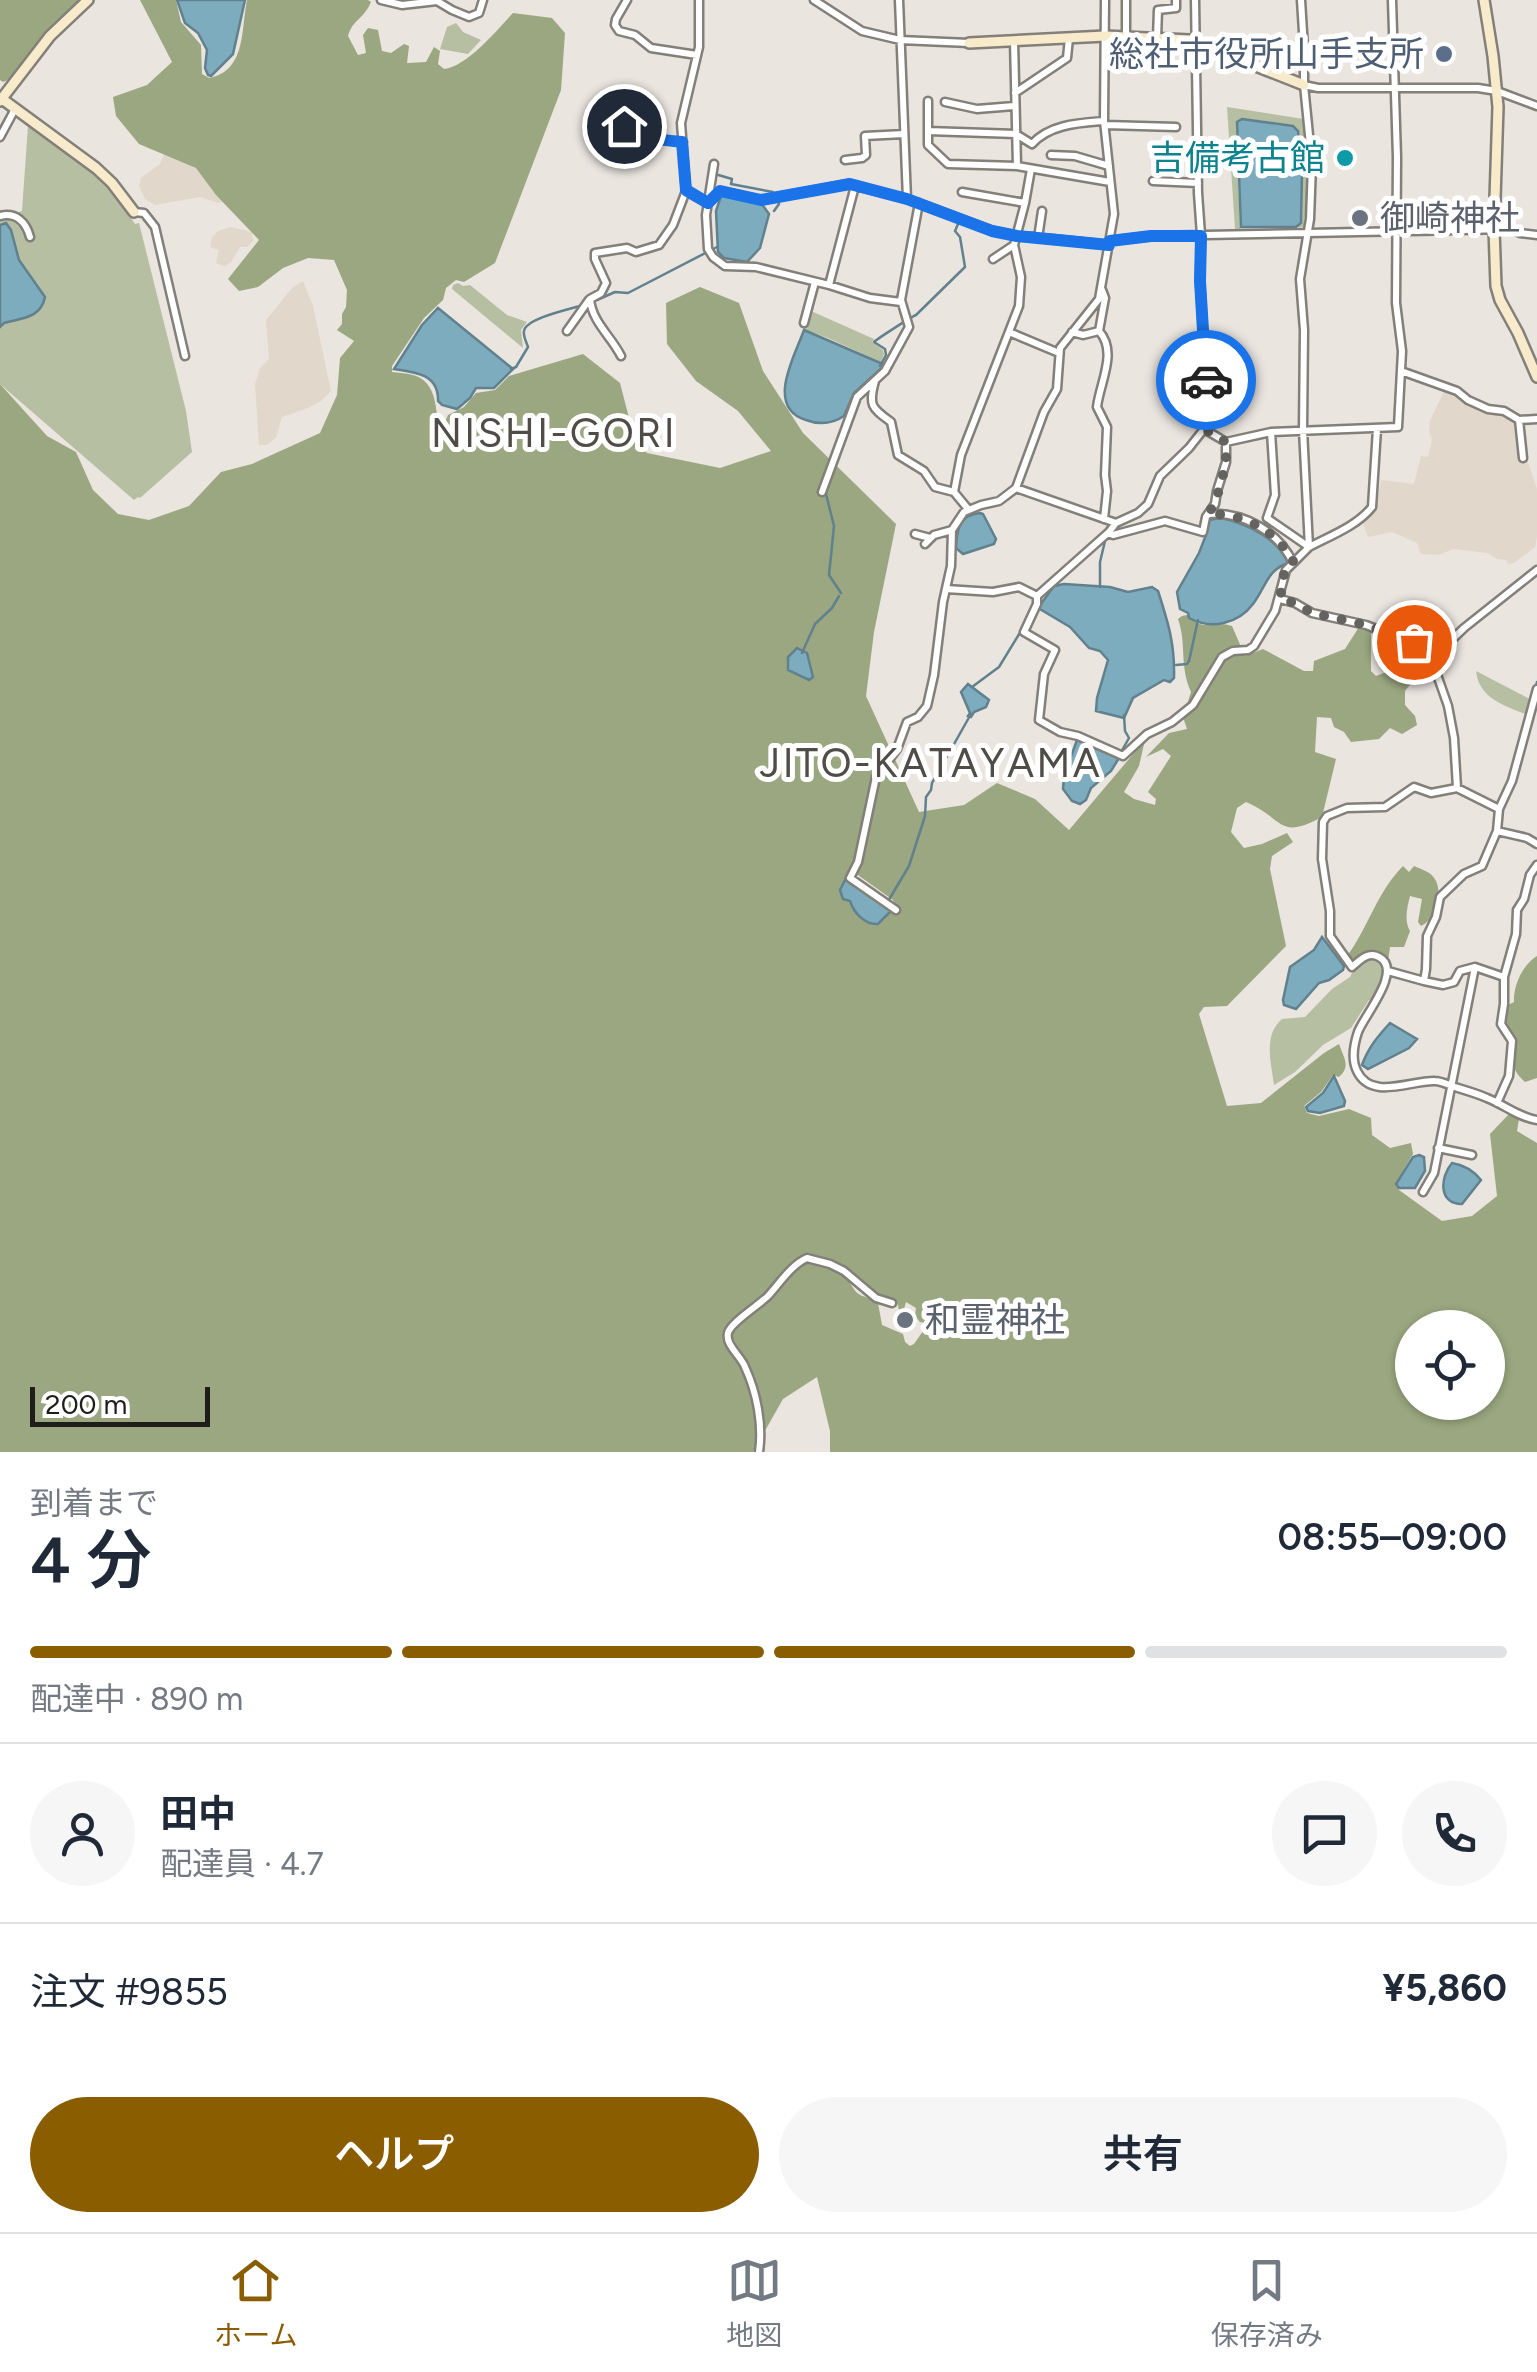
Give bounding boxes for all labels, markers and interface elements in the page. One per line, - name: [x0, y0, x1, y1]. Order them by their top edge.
- place label: 総社市役所山手支所: [1109, 33, 1424, 75]
- marker: 総社市役所山手支所: [1433, 43, 1455, 65]
- pin: [582, 84, 667, 169]
- icon: home: [597, 99, 652, 154]
- place label: 吉備考古館: [1150, 137, 1325, 179]
- marker: 吉備考古館: [1334, 147, 1356, 169]
- place label: 御崎神社: [1380, 197, 1520, 239]
- marker: 御崎神社: [1349, 207, 1371, 229]
- courier: [1156, 330, 1256, 430]
- icon: car: [1179, 353, 1234, 408]
- district label: NISHI-GORI: [431, 409, 677, 457]
- pin: [1372, 600, 1457, 685]
- icon: bag: [1387, 615, 1442, 670]
- district label: JITO-KATAYAMA: [760, 739, 1102, 787]
- place label: 和霊神社: [925, 1299, 1065, 1341]
- marker: 和霊神社: [894, 1309, 916, 1331]
- map controls: [1395, 1310, 1505, 1420]
- button: locate: [1395, 1310, 1505, 1420]
- scale bar: [30, 1382, 210, 1426]
- text: 200 m: [45, 1387, 127, 1421]
- text: 到着まで: [30, 1484, 158, 1522]
- text: 08:55–09:00: [1278, 1514, 1507, 1560]
- text: 4 分: [30, 1521, 152, 1599]
- text: 配達中 · 890 m: [30, 1680, 243, 1718]
- button: person: [30, 1781, 135, 1886]
- button: chat: [1272, 1781, 1377, 1886]
- button: phone: [1402, 1781, 1507, 1886]
- text: 田中: [160, 1791, 236, 1837]
- text: 配達員 · 4.7: [160, 1845, 324, 1883]
- text: ¥5,860: [1383, 1965, 1507, 2011]
- text: 注文 #9855: [30, 1969, 228, 2015]
- button: ヘルプ: [30, 2097, 759, 2212]
- button: 共有: [779, 2097, 1507, 2212]
- tab: ホーム: [214, 2253, 297, 2353]
- tab: 地図: [726, 2253, 782, 2353]
- tab: 保存済み: [1211, 2253, 1323, 2353]

